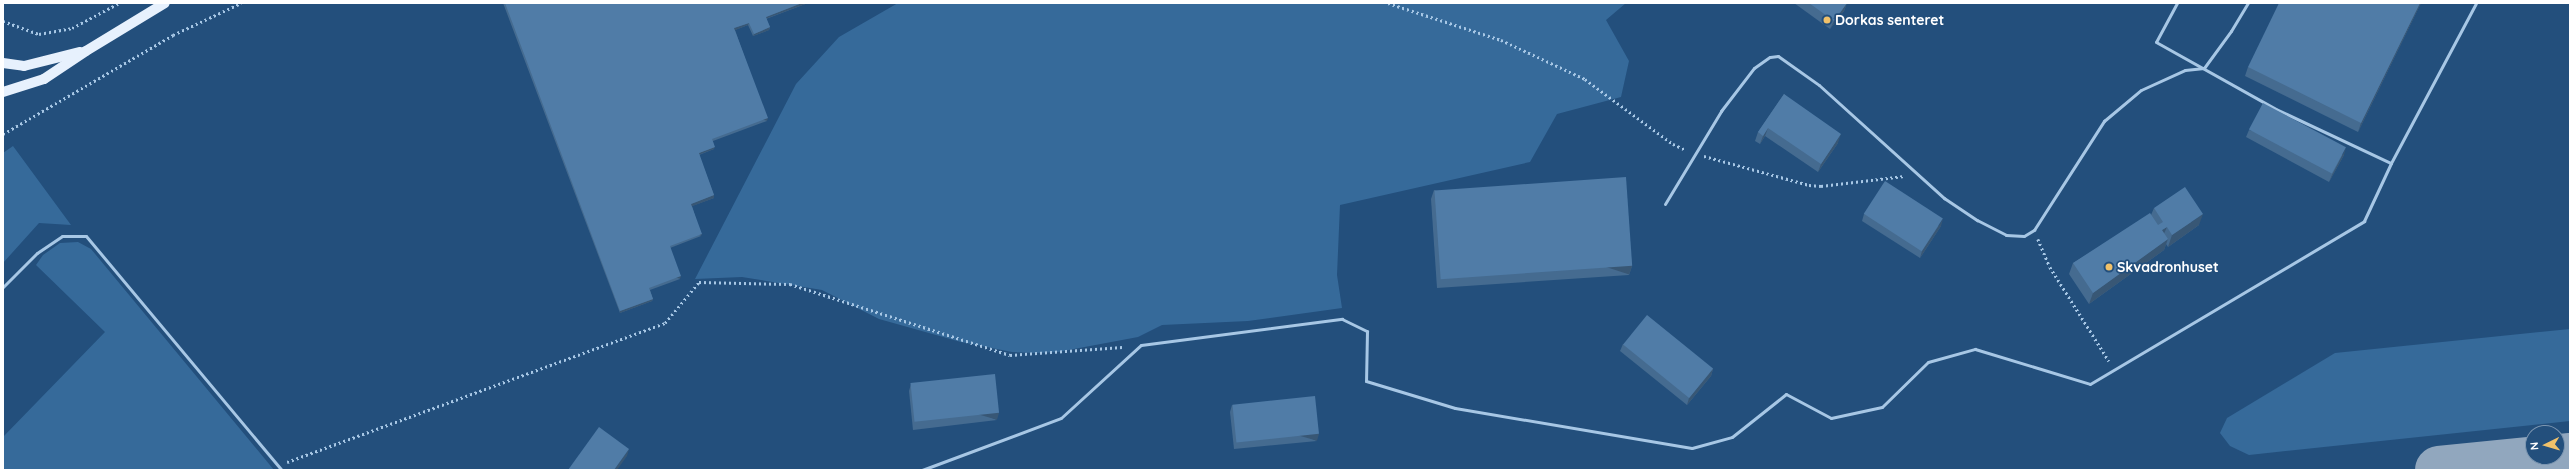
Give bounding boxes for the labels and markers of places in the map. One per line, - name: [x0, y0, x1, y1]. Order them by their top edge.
- place label: Dorkas senteret: [1835, 12, 1944, 28]
- marker: Dorkas senteret: [1822, 15, 1832, 25]
- place label: Skvadronhuset: [2117, 259, 2219, 275]
- marker: Skvadronhuset: [2104, 262, 2114, 272]

